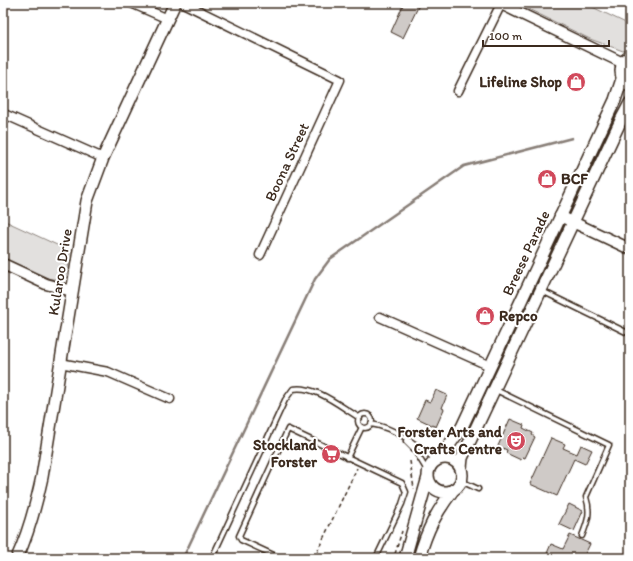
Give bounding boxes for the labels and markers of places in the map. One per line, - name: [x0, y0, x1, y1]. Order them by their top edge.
- shop icon: Lifeline Shop: [565, 71, 587, 93]
- place label: Lifeline Shop: [479, 73, 563, 92]
- shop icon: BCF: [536, 168, 558, 190]
- place label: BCF: [561, 170, 588, 188]
- shop icon: Repco: [474, 305, 496, 327]
- place label: Repco: [499, 307, 538, 326]
- place label: Forster Arts and Crafts Centre: [397, 423, 503, 458]
- theatre icon: Forster Arts and Crafts Centre: [505, 430, 527, 452]
- place label: Stockland Forster: [253, 436, 318, 471]
- supermarket icon: Stockland Forster: [320, 443, 342, 465]

